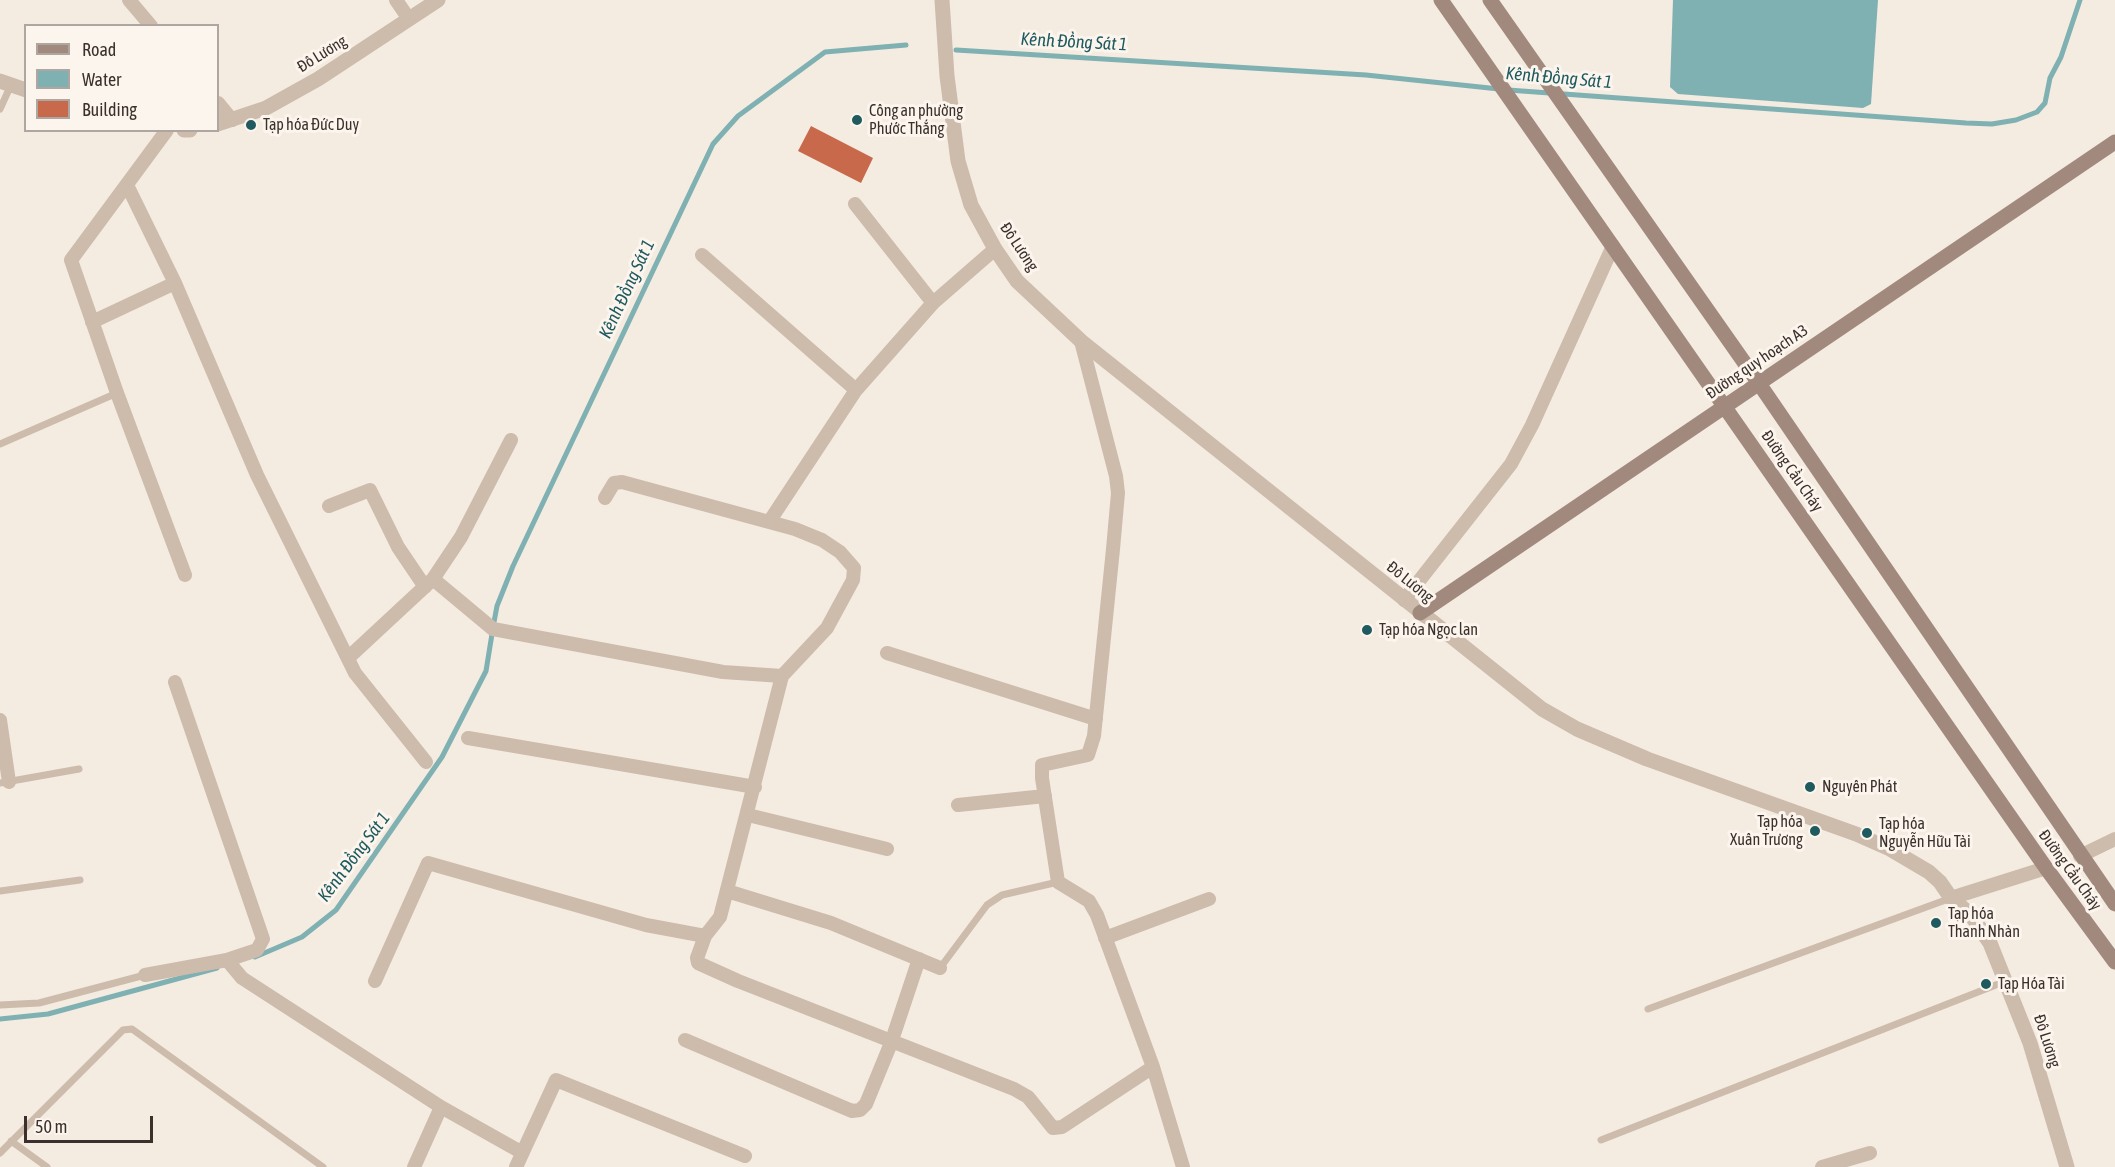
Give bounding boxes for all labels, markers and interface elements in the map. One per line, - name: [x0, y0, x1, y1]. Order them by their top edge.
- legend: [24, 24, 219, 132]
- water label: Kênh Đồng Sát 1: [1020, 28, 1128, 56]
- street label: Đô Lương: [294, 31, 350, 77]
- text: Road: [82, 39, 116, 60]
- water label: Kênh Đồng Sát 1: [1505, 63, 1613, 93]
- text: Water: [82, 69, 121, 90]
- text: Building: [82, 99, 137, 120]
- place label: Công an phường Phước Thắng: [869, 101, 963, 139]
- marker: Công an phường Phước Thắng: [850, 113, 864, 127]
- place label: Tạp hóa Đức Duy: [263, 115, 359, 135]
- marker: Tạp hóa Đức Duy: [244, 118, 258, 132]
- street label: Đô Lương: [996, 219, 1042, 275]
- water label: Kênh Đồng Sát 1: [595, 236, 659, 342]
- street label: Đường quy hoạch A3: [1702, 321, 1812, 403]
- street label: Đường Cầu Cháy: [1757, 427, 1827, 515]
- street label: Đô Lương: [1383, 557, 1437, 607]
- place label: Tạp hóa Ngọc lan: [1379, 620, 1478, 640]
- marker: Tạp hóa Ngọc lan: [1360, 623, 1374, 637]
- place label: Nguyên Phát: [1822, 777, 1897, 797]
- marker: Nguyên Phát: [1803, 780, 1817, 794]
- water label: Kênh Đồng Sát 1: [313, 808, 395, 906]
- place label: Tạp hóa Xuân Trương: [1730, 812, 1803, 850]
- place label: Tạp hóa Nguyễn Hữu Tài: [1879, 814, 1971, 852]
- marker: Tạp hóa Xuân Trương: [1808, 824, 1822, 838]
- marker: Tạp hóa Nguyễn Hữu Tài: [1860, 826, 1874, 840]
- street label: Đường Cầu Cháy: [2034, 826, 2106, 914]
- place label: Tạp hóa Thanh Nhàn: [1948, 904, 2020, 942]
- marker: Tạp hóa Thanh Nhàn: [1929, 916, 1943, 930]
- place label: Tạp Hóa Tài: [1998, 974, 2065, 994]
- marker: Tạp Hóa Tài: [1979, 977, 1993, 991]
- street label: Đô Lương: [2029, 1012, 2065, 1070]
- scale bar: [27, 1104, 156, 1142]
- text: 50 m: [35, 1116, 67, 1137]

